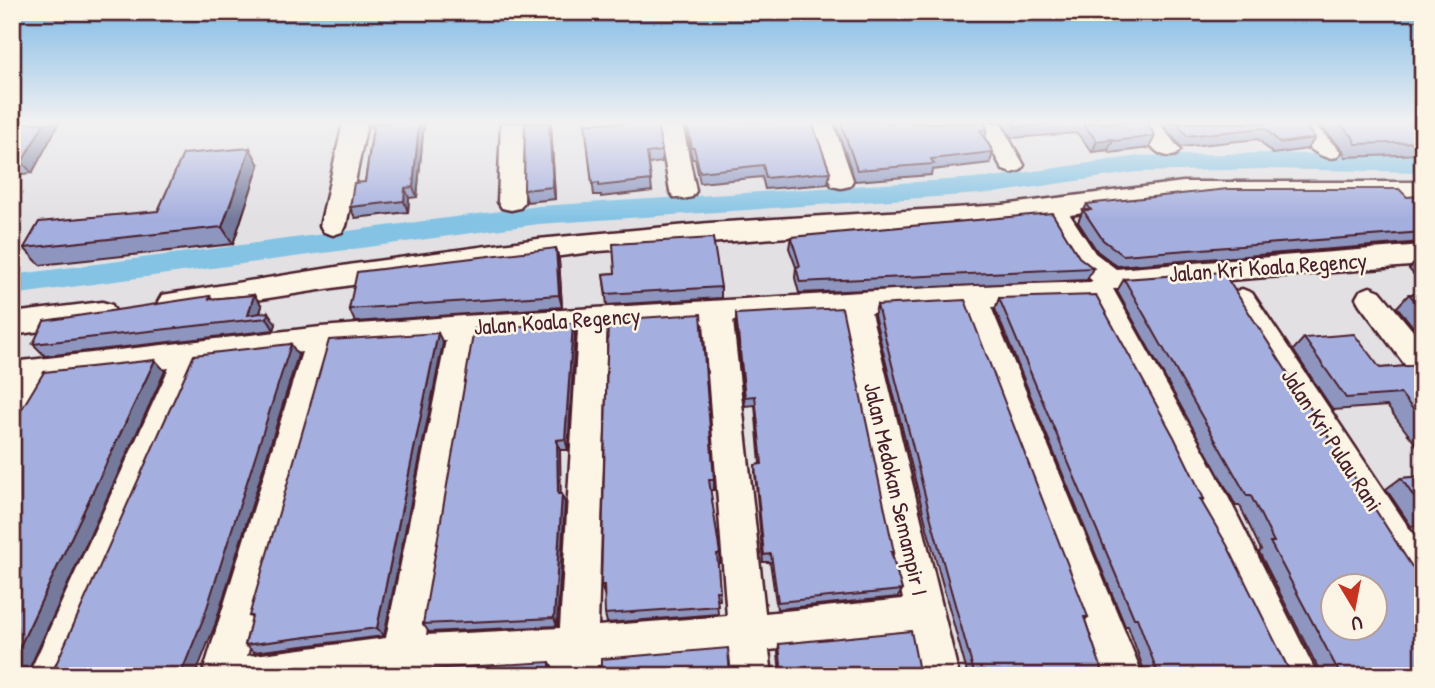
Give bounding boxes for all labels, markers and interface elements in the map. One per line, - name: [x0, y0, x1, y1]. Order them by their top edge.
- street label: Jalan Kri Koala Regency: [1168, 244, 1368, 289]
- street label: Jalan Koala Regency: [473, 299, 642, 342]
- street label: Jalan Kri Pulau Rani: [1275, 362, 1390, 517]
- street label: Jalan Medokan Semampir I: [857, 379, 936, 599]
- north arrow: [1320, 572, 1390, 642]
- text: U: [1349, 610, 1364, 638]

